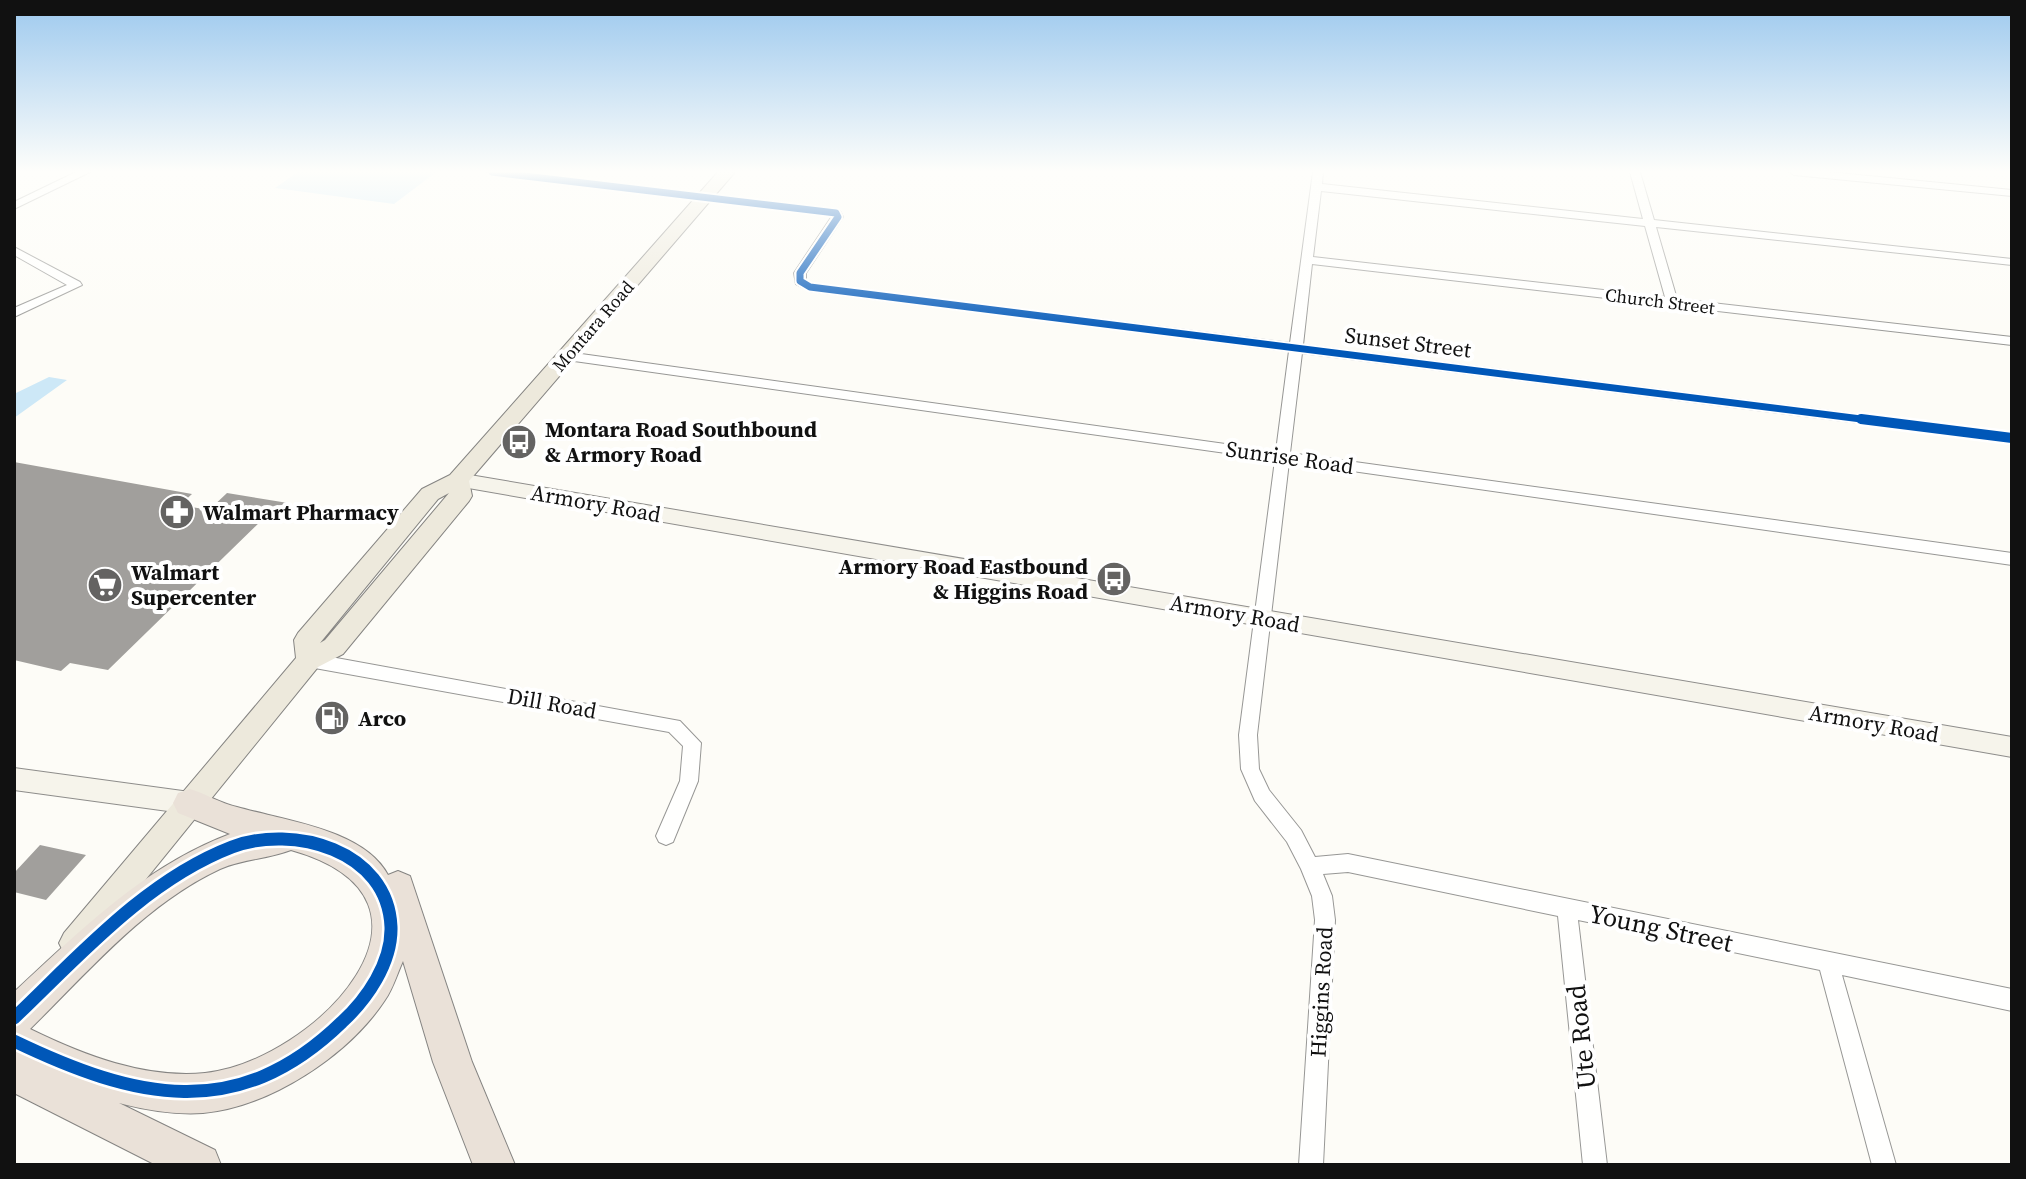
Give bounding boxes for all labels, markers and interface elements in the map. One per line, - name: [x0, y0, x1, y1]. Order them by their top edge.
- street label: Montara Road: [546, 275, 640, 377]
- street label: Church Street: [1604, 282, 1716, 320]
- street label: Sunset Street: [1343, 319, 1474, 365]
- place label: Montara Road Southbound & Armory Road: [545, 414, 817, 469]
- bus stop icon: Montara Road Southbound & Armory Road: [500, 423, 538, 461]
- street label: Sunrise Road: [1224, 433, 1356, 481]
- street label: Armory Road: [529, 477, 664, 529]
- pharmacy icon: Walmart Pharmacy: [158, 493, 196, 531]
- place label: Walmart Pharmacy: [203, 497, 399, 527]
- place label: Armory Road Eastbound & Higgins Road: [839, 551, 1088, 606]
- place label: Walmart Supercenter: [131, 557, 257, 612]
- bus stop icon: Armory Road Eastbound & Higgins Road: [1095, 560, 1133, 598]
- supermarket icon: Walmart Supercenter: [86, 566, 124, 604]
- street label: Armory Road: [1168, 587, 1303, 639]
- street label: Dill Road: [505, 680, 600, 726]
- street label: Armory Road: [1807, 697, 1942, 749]
- fuel station icon: Arco: [313, 699, 351, 737]
- place label: Arco: [358, 703, 406, 733]
- street label: Young Street: [1586, 895, 1737, 961]
- street label: Higgins Road: [1303, 925, 1339, 1058]
- street label: Ute Road: [1558, 983, 1604, 1091]

